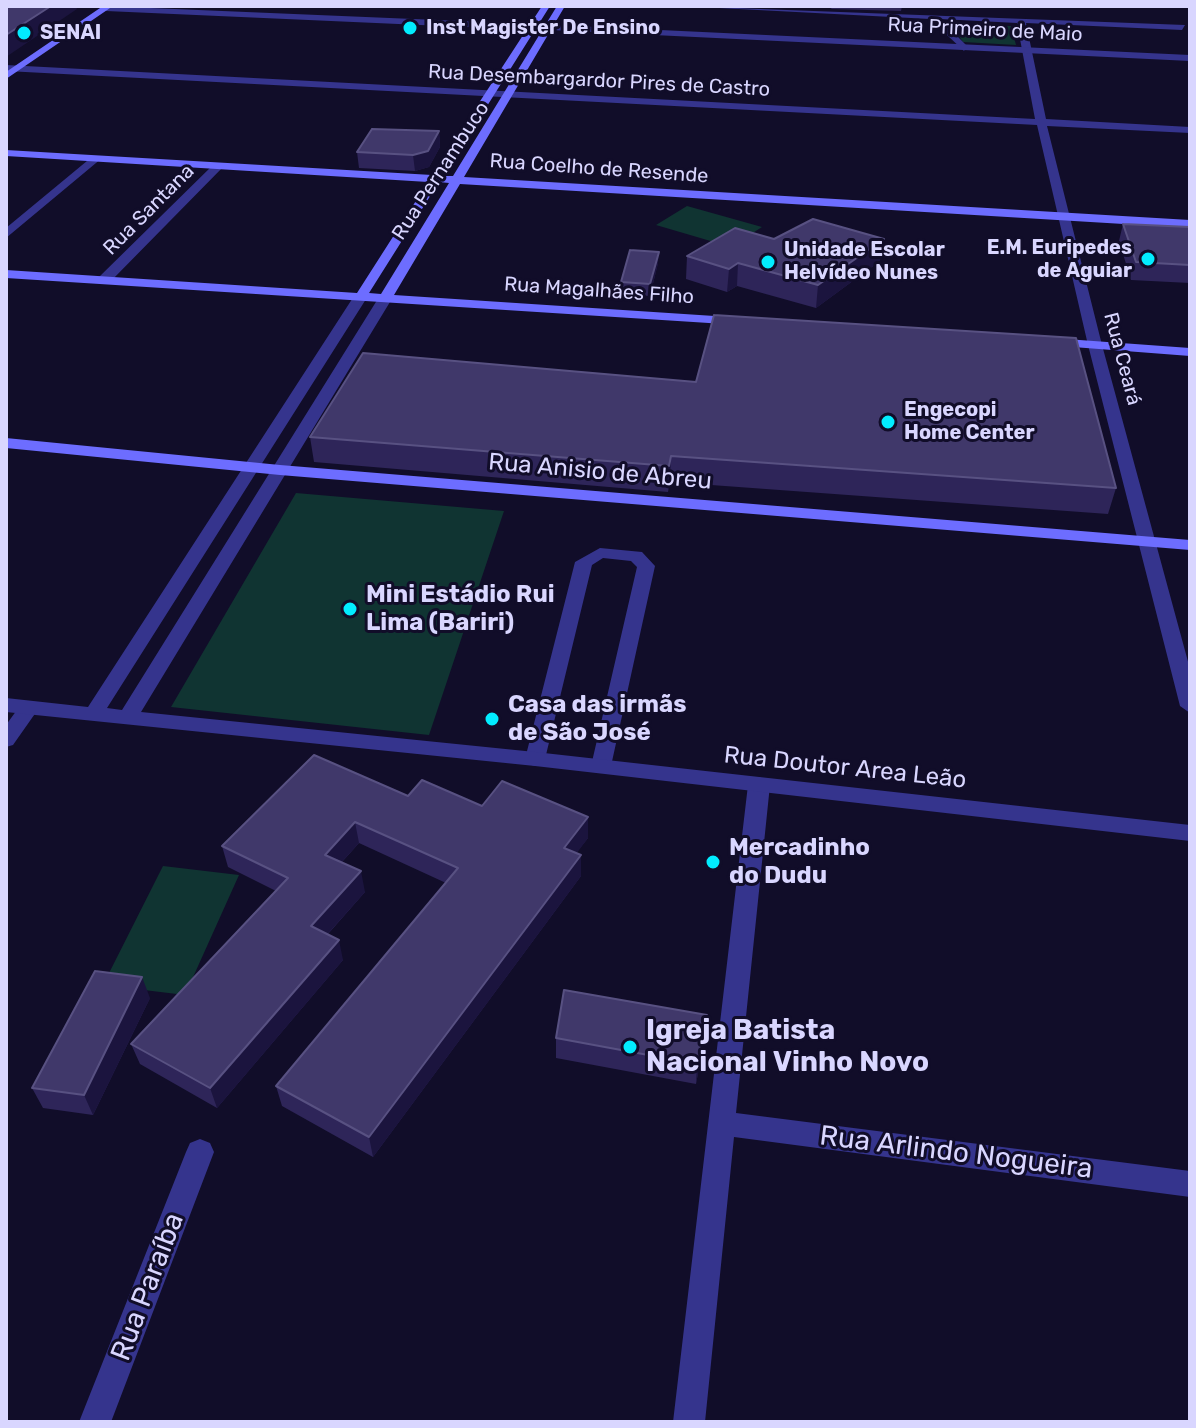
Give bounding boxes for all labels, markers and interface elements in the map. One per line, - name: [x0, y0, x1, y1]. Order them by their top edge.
- street label: Rua Primeiro de Maio: [887, 13, 1083, 47]
- place label: Inst Magister De Ensino: [426, 16, 660, 40]
- marker: Inst Magister De Ensino: [401, 19, 419, 37]
- place label: SENAI: [40, 21, 101, 45]
- marker: SENAI: [15, 24, 33, 42]
- street label: Rua Desembargardor Pires de Castro: [427, 60, 771, 102]
- street label: Rua Pernambuco: [387, 97, 495, 245]
- street label: Rua Coelho de Resende: [489, 149, 709, 189]
- street label: Rua Santana: [99, 160, 199, 260]
- place label: E.M. Euripedes de Aguiar: [987, 236, 1132, 283]
- place label: Unidade Escolar Helvídeo Nunes: [784, 238, 945, 285]
- marker: E.M. Euripedes de Aguiar: [1139, 250, 1157, 268]
- marker: Unidade Escolar Helvídeo Nunes: [759, 253, 777, 271]
- street label: Rua Magalhães Filho: [503, 272, 695, 310]
- street label: Rua Ceará: [1098, 310, 1146, 408]
- place label: Engecopi Home Center: [904, 398, 1035, 445]
- marker: Engecopi Home Center: [879, 413, 897, 431]
- street label: Rua Anisio de Abreu: [487, 448, 713, 496]
- place label: Mini Estádio Rui Lima (Bariri): [366, 581, 555, 637]
- marker: Mini Estádio Rui Lima (Bariri): [341, 600, 359, 618]
- place label: Casa das irmãs de São José: [508, 691, 686, 747]
- marker: Casa das irmãs de São José: [483, 710, 501, 728]
- street label: Rua Doutor Area Leão: [722, 741, 968, 795]
- place label: Mercadinho do Dudu: [729, 834, 870, 890]
- marker: Mercadinho do Dudu: [704, 853, 722, 871]
- place label: Igreja Batista Nacional Vinho Novo: [646, 1014, 929, 1080]
- marker: Igreja Batista Nacional Vinho Novo: [621, 1038, 639, 1056]
- street label: Rua Arlindo Nogueira: [818, 1120, 1094, 1186]
- street label: Rua Paraíba: [104, 1208, 192, 1366]

